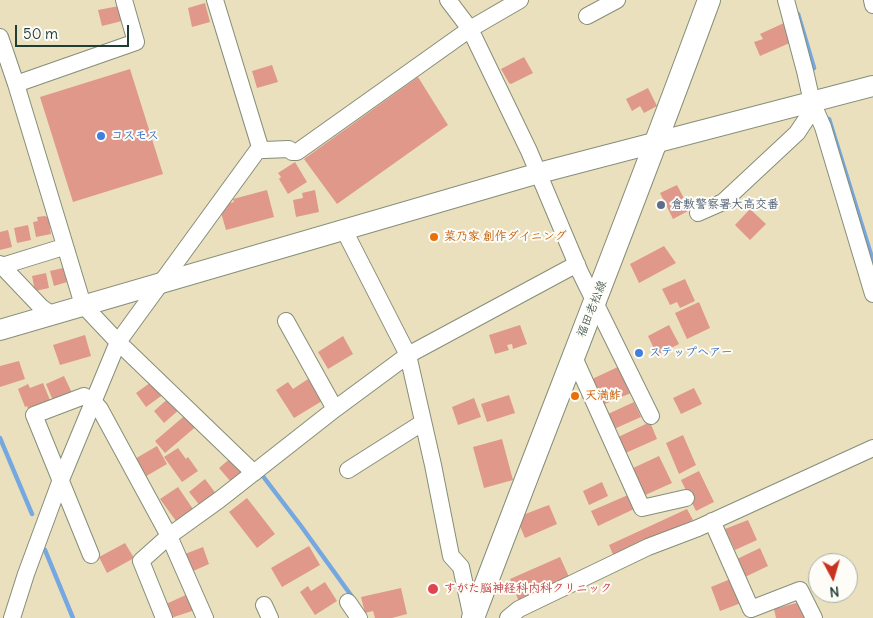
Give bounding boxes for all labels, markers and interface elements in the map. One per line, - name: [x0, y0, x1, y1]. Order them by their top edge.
- scale bar: [18, 15, 131, 47]
- text: 50 m: [23, 24, 58, 43]
- place label: コスモス: [111, 129, 159, 143]
- marker: コスモス: [95, 130, 107, 142]
- place label: 倉敷警察署大高交番: [671, 198, 779, 212]
- marker: 倉敷警察署大高交番: [655, 199, 667, 211]
- place label: 菜乃家 創作ダイニング: [444, 230, 567, 244]
- marker: 菜乃家 創作ダイニング: [428, 231, 440, 243]
- street label: 福田老松線: [574, 278, 610, 340]
- place label: ステップヘアー: [649, 346, 733, 360]
- marker: ステップヘアー: [633, 347, 645, 359]
- place label: 天満鮓: [585, 389, 621, 403]
- marker: 天満鮓: [569, 390, 581, 402]
- north arrow: [808, 553, 858, 603]
- marker: すがた脳神経科内科クリニック: [426, 582, 440, 596]
- place label: すがた脳神経科内科クリニック: [444, 582, 612, 596]
- text: N: [829, 582, 840, 601]

